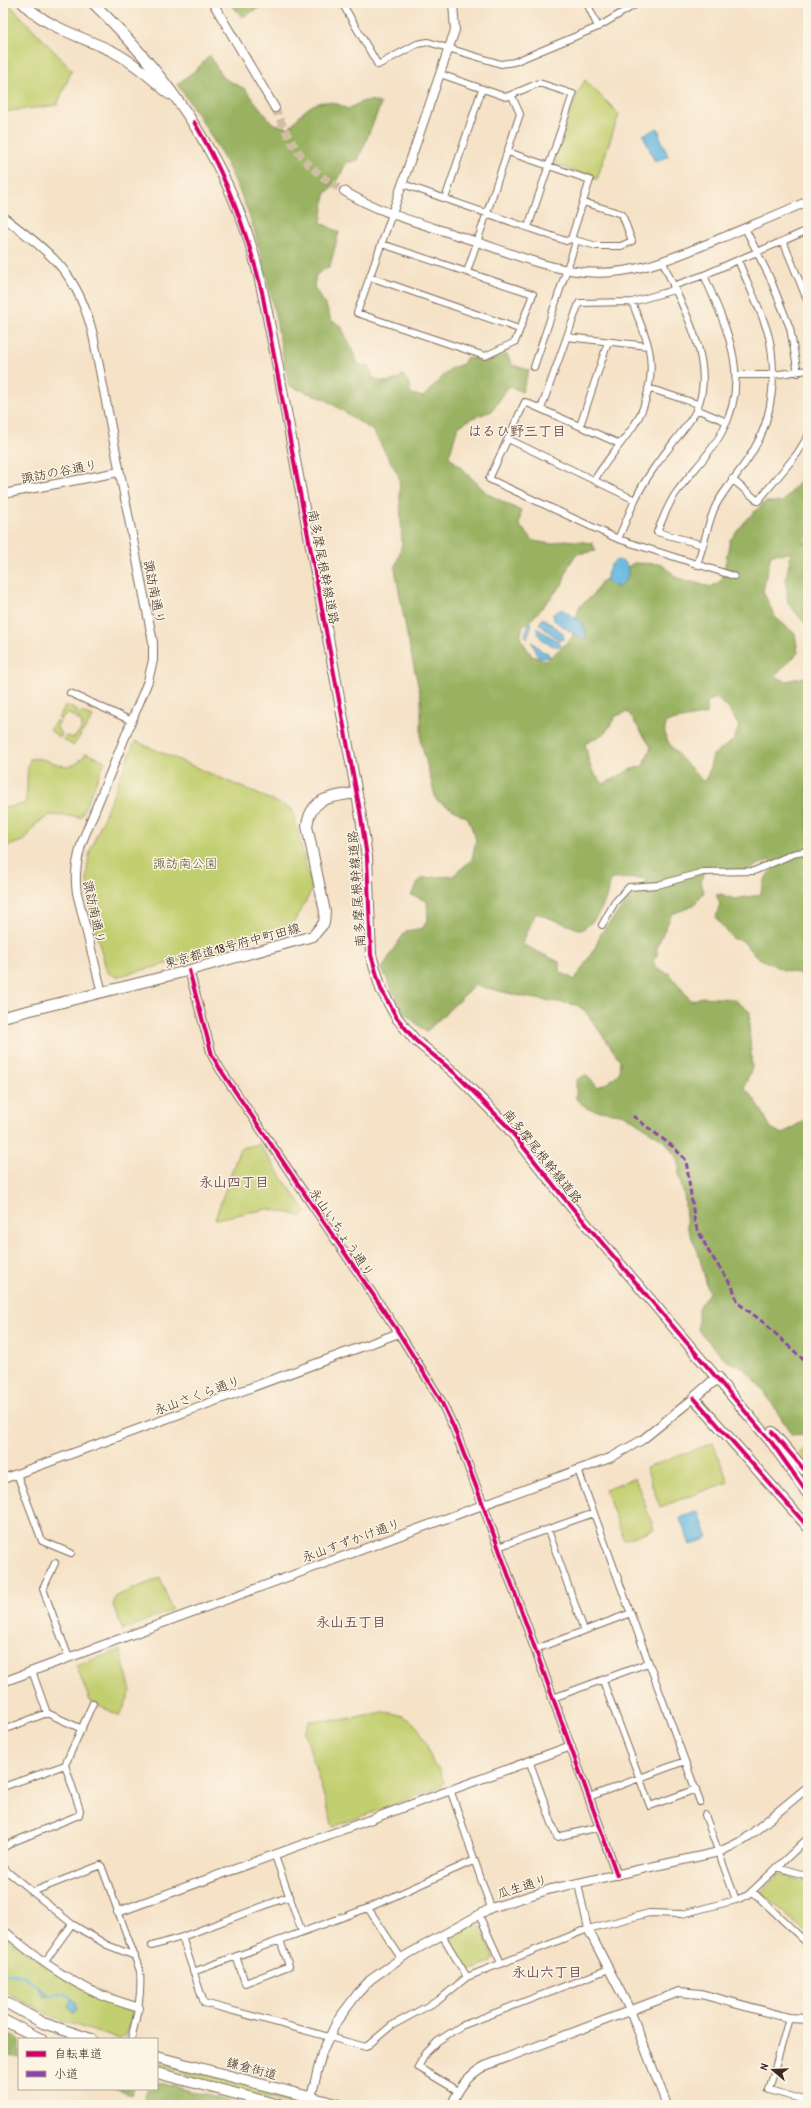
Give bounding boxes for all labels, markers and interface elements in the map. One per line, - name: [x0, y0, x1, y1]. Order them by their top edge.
- district label: はるひ野三丁目: [468, 421, 566, 440]
- street label: 諏訪の谷通り: [19, 455, 99, 487]
- street label: 南多摩尾根幹線道路: [304, 508, 344, 626]
- street label: 諏訪南通り: [140, 558, 170, 626]
- street label: 南多摩尾根幹線道路: [343, 830, 369, 948]
- park label: 諏訪南公園: [152, 854, 218, 872]
- street label: 諏訪南通り: [79, 878, 111, 946]
- street label: 東京都道18号府中町田線: [162, 918, 303, 972]
- street label: 南多摩尾根幹線道路: [499, 1105, 587, 1207]
- district label: 永山四丁目: [199, 1172, 269, 1191]
- street label: 永山いちょう通り: [305, 1184, 379, 1280]
- street label: 永山さくら通り: [151, 1371, 243, 1419]
- street label: 永山すずかけ通り: [299, 1514, 403, 1566]
- district label: 永山五丁目: [316, 1612, 386, 1631]
- street label: 瓜生通り: [494, 1870, 550, 1902]
- district label: 永山六丁目: [512, 1962, 582, 1981]
- legend: [18, 2038, 158, 2090]
- text: 自転車道: [54, 2045, 102, 2062]
- north arrow: [753, 2050, 793, 2090]
- street label: 鎌倉街道: [225, 2053, 279, 2083]
- text: N: [756, 2062, 771, 2072]
- text: 小道: [54, 2065, 78, 2082]

